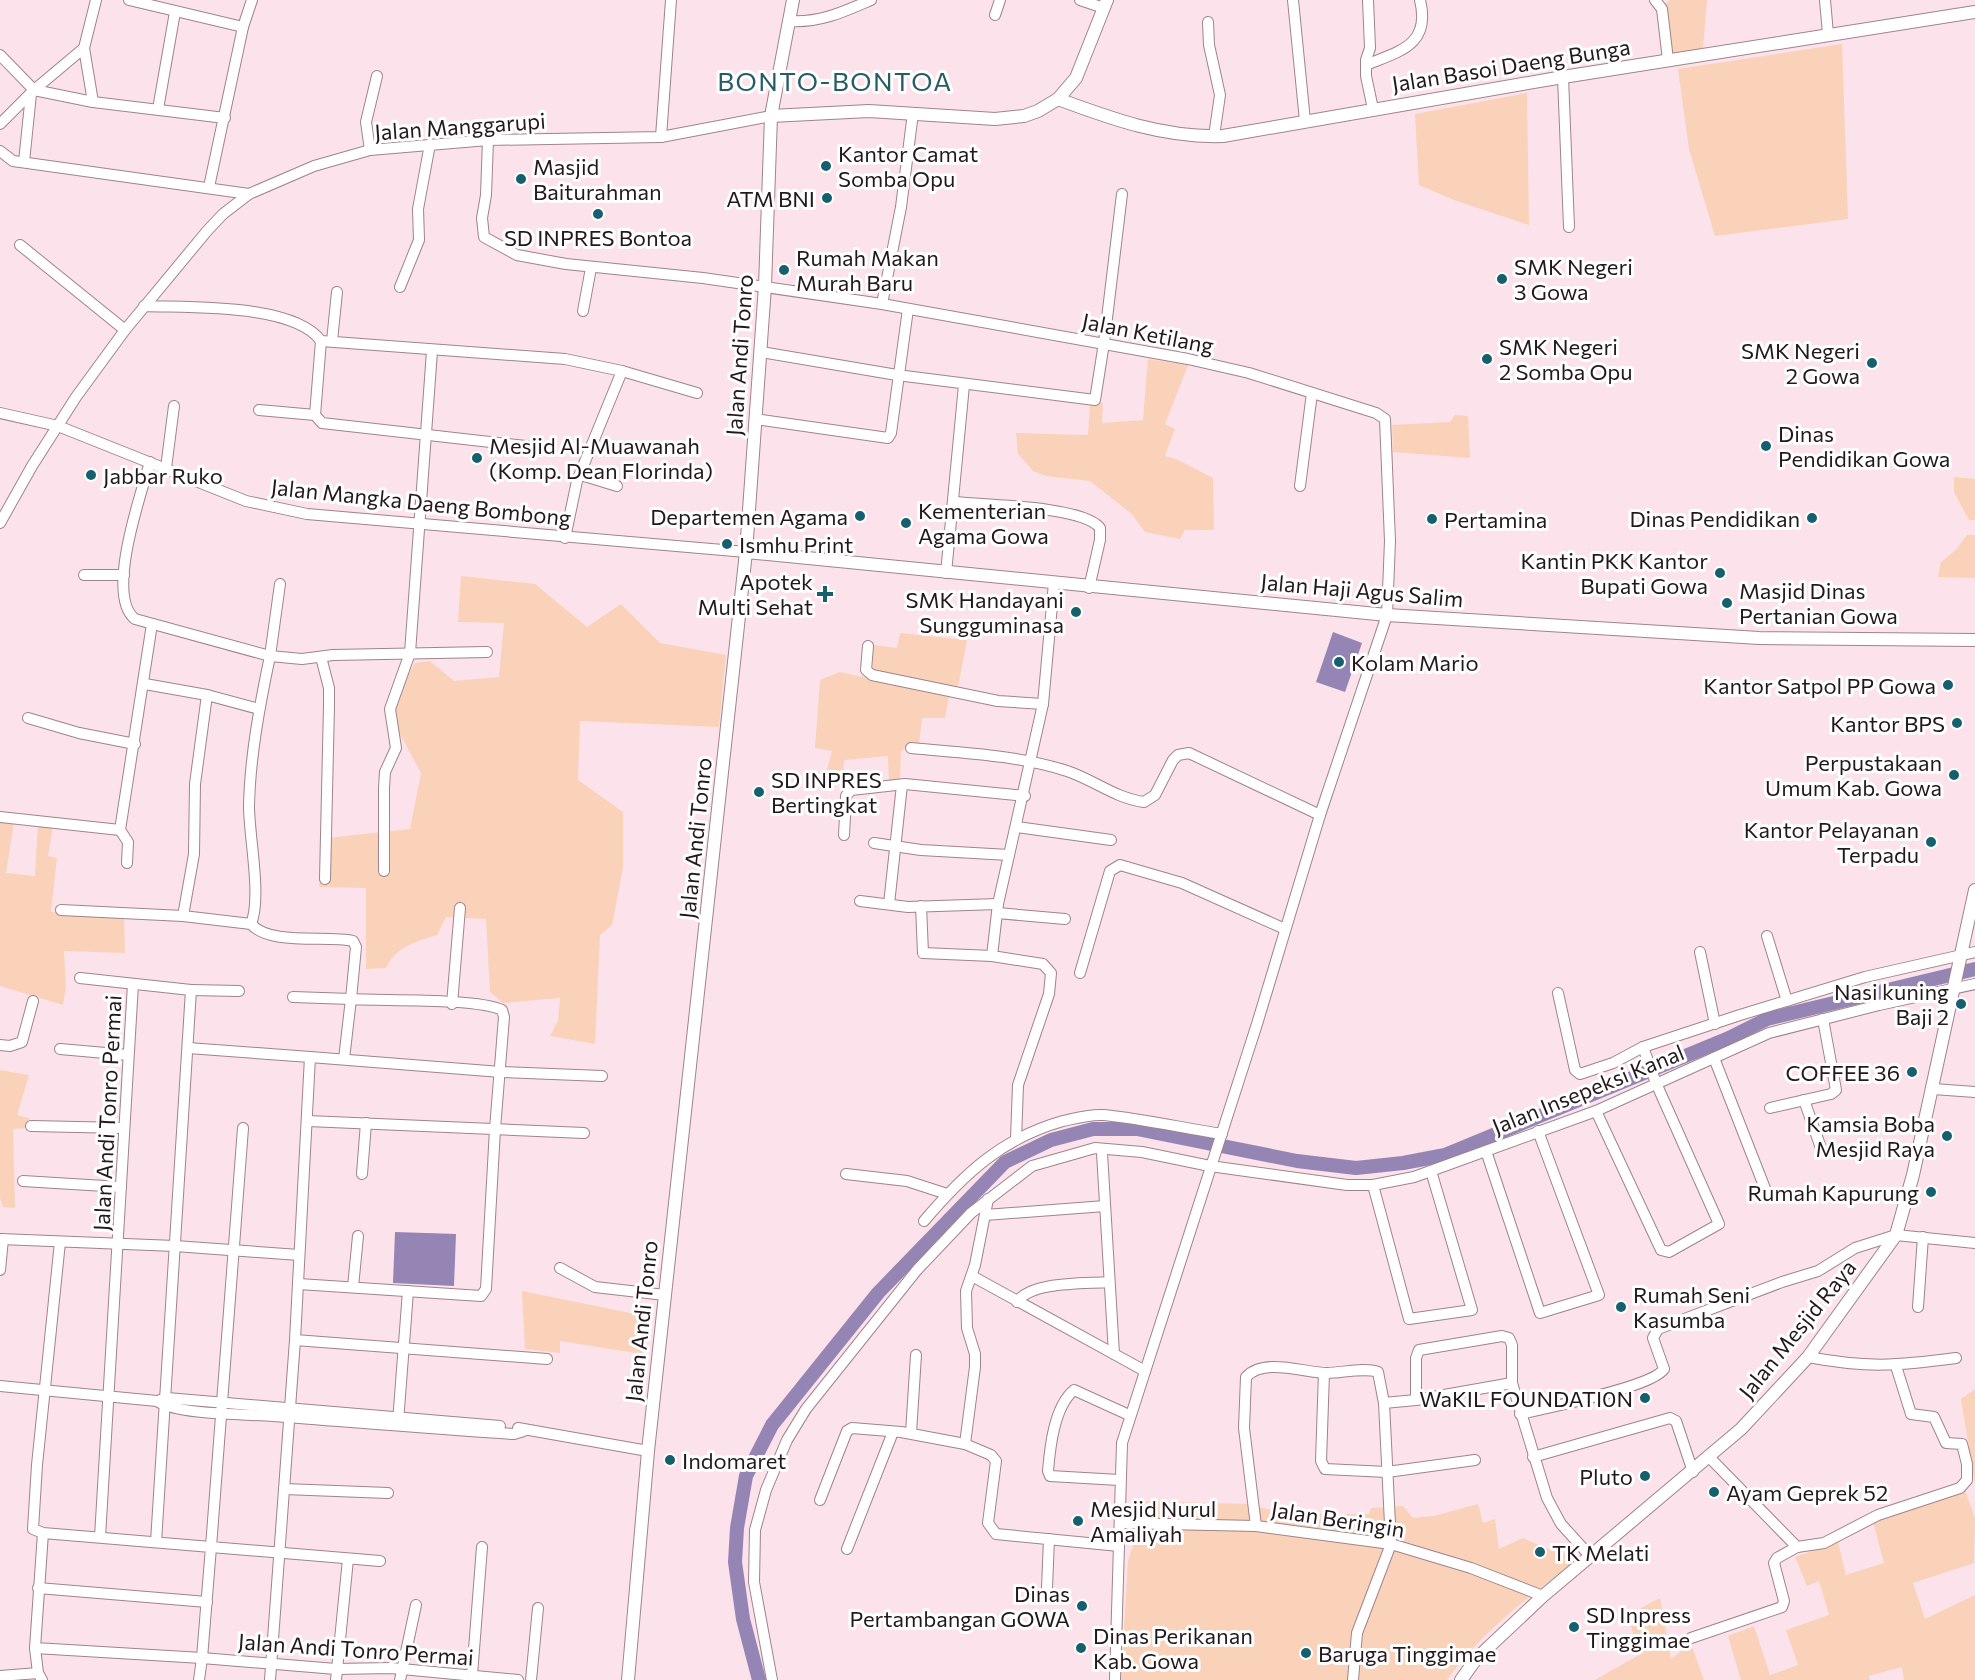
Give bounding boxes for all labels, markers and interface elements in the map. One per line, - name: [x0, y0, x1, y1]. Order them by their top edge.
- street label: Jalan Basoi Daeng Bunga: [1390, 33, 1632, 97]
- district label: BONTO-BONTOA: [717, 65, 953, 96]
- street label: Jalan Manggarupi: [373, 107, 547, 145]
- place label: Kantor Camat Somba Opu: [838, 140, 978, 192]
- place label: Masjid Baiturahman: [533, 153, 662, 205]
- marker: Kantor Camat Somba Opu: [819, 159, 833, 173]
- marker: Masjid Baiturahman: [514, 172, 528, 186]
- place label: ATM BNI: [726, 185, 815, 212]
- marker: ATM BNI: [820, 191, 834, 205]
- marker: SD INPRES Bontoa: [591, 207, 605, 221]
- place label: SD INPRES Bontoa: [504, 224, 692, 251]
- place label: Rumah Makan Murah Baru: [796, 244, 939, 296]
- place label: SMK Negeri 3 Gowa: [1514, 253, 1633, 305]
- marker: Rumah Makan Murah Baru: [777, 263, 791, 277]
- marker: SMK Negeri 3 Gowa: [1495, 272, 1509, 286]
- street label: Jalan Andi Tonro: [720, 273, 758, 437]
- street label: Jalan Ketilang: [1080, 307, 1216, 359]
- place label: SMK Negeri 2 Somba Opu: [1499, 333, 1633, 385]
- place label: SMK Negeri 2 Gowa: [1741, 337, 1860, 389]
- marker: SMK Negeri 2 Somba Opu: [1480, 352, 1494, 366]
- marker: SMK Negeri 2 Gowa: [1865, 356, 1879, 370]
- place label: Dinas Pendidikan Gowa: [1778, 420, 1950, 472]
- place label: Mesjid Al-Muawanah (Komp. Dean Florinda): [489, 432, 713, 484]
- marker: Dinas Pendidikan Gowa: [1759, 439, 1773, 453]
- marker: Mesjid Al-Muawanah (Komp. Dean Florinda): [470, 451, 484, 465]
- place label: Jabbar Ruko: [103, 462, 223, 489]
- marker: Jabbar Ruko: [84, 468, 98, 482]
- street label: Jalan Mangka Daeng Bombong: [270, 473, 572, 531]
- place label: Kementerian Agama Gowa: [918, 497, 1049, 549]
- place label: Departemen Agama: [650, 503, 848, 530]
- place label: Dinas Pendidikan: [1629, 505, 1800, 532]
- place label: Pertamina: [1444, 506, 1547, 533]
- marker: Departemen Agama: [853, 509, 867, 523]
- marker: Dinas Pendidikan: [1805, 511, 1819, 525]
- marker: Pertamina: [1425, 512, 1439, 526]
- marker: Kementerian Agama Gowa: [899, 516, 913, 530]
- place label: Ismhu Print: [739, 531, 853, 558]
- marker: Ismhu Print: [720, 537, 734, 551]
- place label: Kantin PKK Kantor Bupati Gowa: [1520, 547, 1708, 599]
- marker: Kantin PKK Kantor Bupati Gowa: [1713, 566, 1727, 580]
- place label: Apotek Multi Sehat: [698, 568, 813, 620]
- street label: Jalan Haji Agus Salim: [1260, 568, 1464, 612]
- place label: Masjid Dinas Pertanian Gowa: [1739, 577, 1898, 629]
- place label: SMK Handayani Sungguminasa: [906, 586, 1064, 638]
- marker: Apotek Multi Sehat: [818, 587, 832, 601]
- marker: Masjid Dinas Pertanian Gowa: [1720, 596, 1734, 610]
- marker: SMK Handayani Sungguminasa: [1069, 605, 1083, 619]
- place label: Kolam Mario: [1351, 649, 1479, 676]
- marker: Kolam Mario: [1332, 655, 1346, 669]
- place label: Kantor Satpol PP Gowa: [1703, 672, 1936, 699]
- marker: Kantor Satpol PP Gowa: [1941, 678, 1955, 692]
- place label: Kantor BPS: [1830, 710, 1945, 737]
- marker: Kantor BPS: [1950, 716, 1964, 730]
- place label: Perpustakaan Umum Kab. Gowa: [1765, 749, 1942, 801]
- street label: Jalan Andi Tonro: [673, 756, 717, 920]
- place label: SD INPRES Bertingkat: [771, 766, 882, 818]
- marker: Perpustakaan Umum Kab. Gowa: [1947, 768, 1961, 782]
- marker: SD INPRES Bertingkat: [752, 785, 766, 799]
- place label: Kantor Pelayanan Terpadu: [1744, 816, 1919, 868]
- marker: Kantor Pelayanan Terpadu: [1924, 835, 1938, 849]
- place label: Nasi kuning Baji 2: [1834, 978, 1949, 1030]
- street label: Jalan Andi Tonro Permai: [87, 994, 127, 1232]
- marker: Nasi kuning Baji 2: [1954, 997, 1968, 1011]
- street label: Jalan Insepeksi Kanal: [1488, 1038, 1688, 1140]
- place label: COFFEE 36: [1785, 1059, 1900, 1086]
- marker: COFFEE 36: [1905, 1065, 1919, 1079]
- place label: Kamsia Boba Mesjid Raya: [1806, 1110, 1935, 1162]
- marker: Kamsia Boba Mesjid Raya: [1940, 1129, 1954, 1143]
- place label: Rumah Kapurung: [1747, 1179, 1919, 1206]
- marker: Rumah Kapurung: [1924, 1185, 1938, 1199]
- street label: Jalan Andi Tonro: [619, 1239, 663, 1403]
- street label: Jalan Mesjid Raya: [1733, 1254, 1861, 1404]
- place label: Rumah Seni Kasumba: [1633, 1281, 1750, 1333]
- marker: Rumah Seni Kasumba: [1614, 1300, 1628, 1314]
- place label: WaKIL FOUNDATI0N: [1419, 1385, 1633, 1412]
- marker: WaKIL FOUNDATI0N: [1638, 1391, 1652, 1405]
- place label: Indomaret: [682, 1447, 786, 1474]
- marker: Indomaret: [663, 1453, 677, 1467]
- place label: Pluto: [1579, 1463, 1633, 1490]
- marker: Pluto: [1638, 1469, 1652, 1483]
- place label: Ayam Geprek 52: [1726, 1479, 1888, 1506]
- marker: Ayam Geprek 52: [1707, 1485, 1721, 1499]
- place label: Mesjid Nurul Amaliyah: [1090, 1495, 1216, 1547]
- street label: Jalan Beringin: [1269, 1495, 1407, 1543]
- marker: Mesjid Nurul Amaliyah: [1071, 1514, 1085, 1528]
- place label: TK Melati: [1552, 1539, 1649, 1566]
- marker: TK Melati: [1533, 1545, 1547, 1559]
- place label: Dinas Pertambangan GOWA: [850, 1580, 1070, 1632]
- marker: Dinas Pertambangan GOWA: [1075, 1599, 1089, 1613]
- place label: SD Inpress Tinggimae: [1586, 1601, 1691, 1653]
- marker: SD Inpress Tinggimae: [1567, 1620, 1581, 1634]
- place label: Dinas Perikanan Kab. Gowa: [1093, 1622, 1253, 1674]
- street label: Jalan Andi Tonro Permai: [237, 1627, 475, 1671]
- place label: Baruga Tinggimae: [1318, 1640, 1496, 1667]
- marker: Dinas Perikanan Kab. Gowa: [1074, 1641, 1088, 1655]
- marker: Baruga Tinggimae: [1299, 1646, 1313, 1660]

